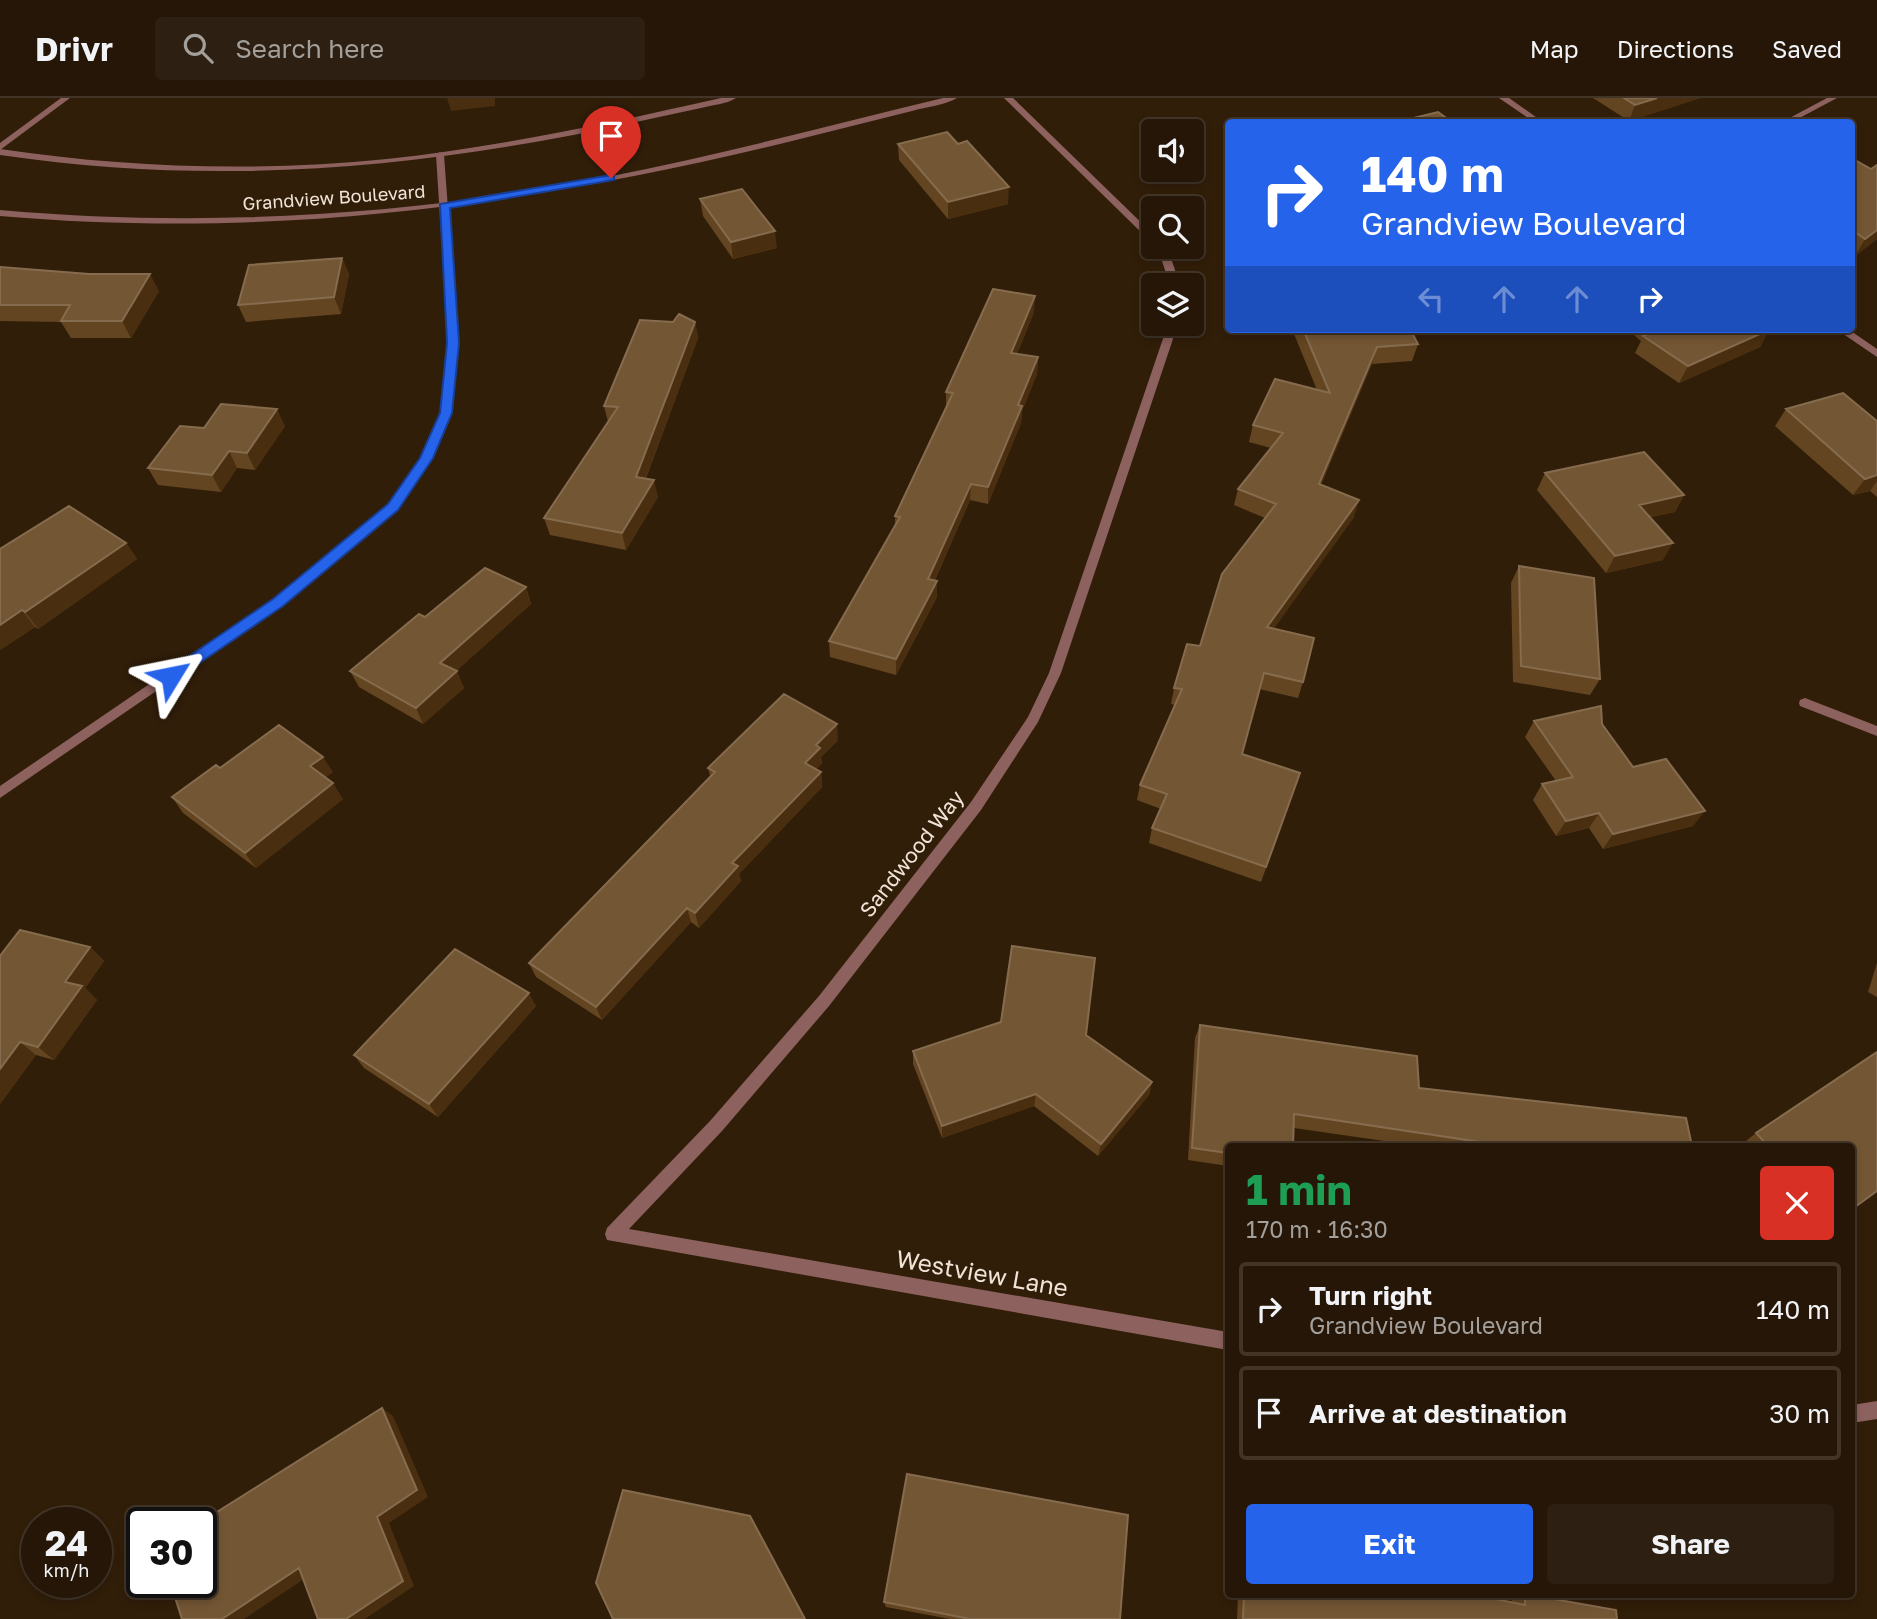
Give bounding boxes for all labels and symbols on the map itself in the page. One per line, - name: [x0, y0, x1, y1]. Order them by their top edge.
- pin: [581, 106, 641, 178]
- street label: Grandview Boulevard: [242, 180, 426, 214]
- position arrow: [134, 639, 208, 713]
- street label: Sandwood Way: [854, 785, 969, 922]
- street label: Westview Lane: [894, 1243, 1070, 1302]
- speed limit sign: 30: [126, 1507, 217, 1598]

